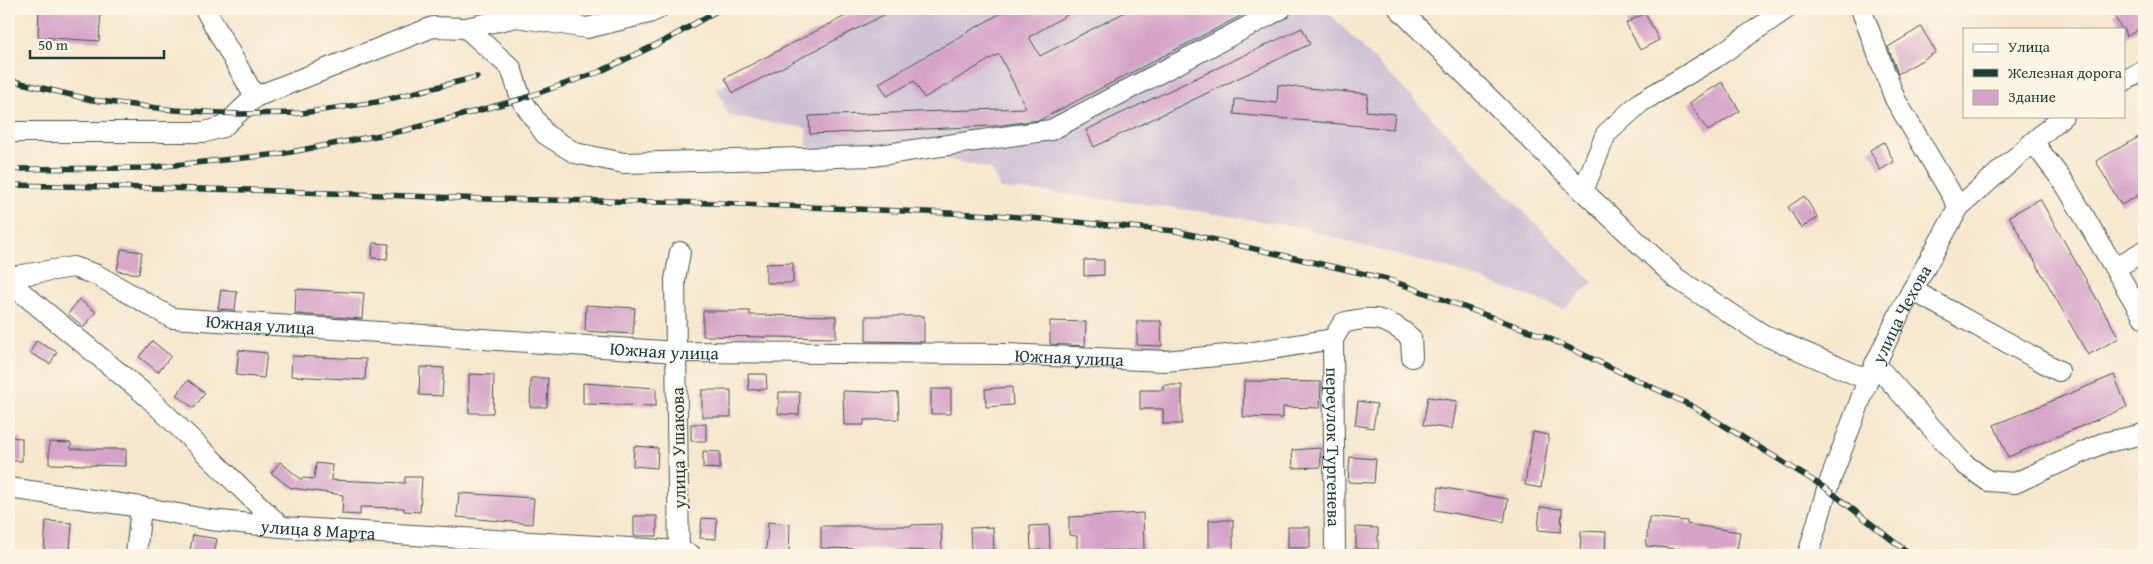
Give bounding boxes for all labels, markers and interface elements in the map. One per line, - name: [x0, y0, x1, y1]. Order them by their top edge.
- scale bar: [30, 28, 164, 60]
- legend: [1963, 28, 2126, 118]
- text: 50 m: [38, 34, 69, 55]
- text: Улица: [2008, 36, 2051, 57]
- text: Железная дорога: [2007, 62, 2123, 83]
- text: Здание: [2008, 86, 2056, 107]
- street label: улица Чехова: [1864, 259, 1938, 369]
- street label: Южная улица: [205, 307, 316, 341]
- street label: Южная улица: [609, 334, 719, 366]
- street label: Южная улица: [1014, 341, 1125, 373]
- street label: переулок Тургенева: [1320, 367, 1348, 527]
- street label: улица Ушакова: [663, 387, 693, 510]
- street label: улица 8 Марта: [258, 511, 377, 546]

